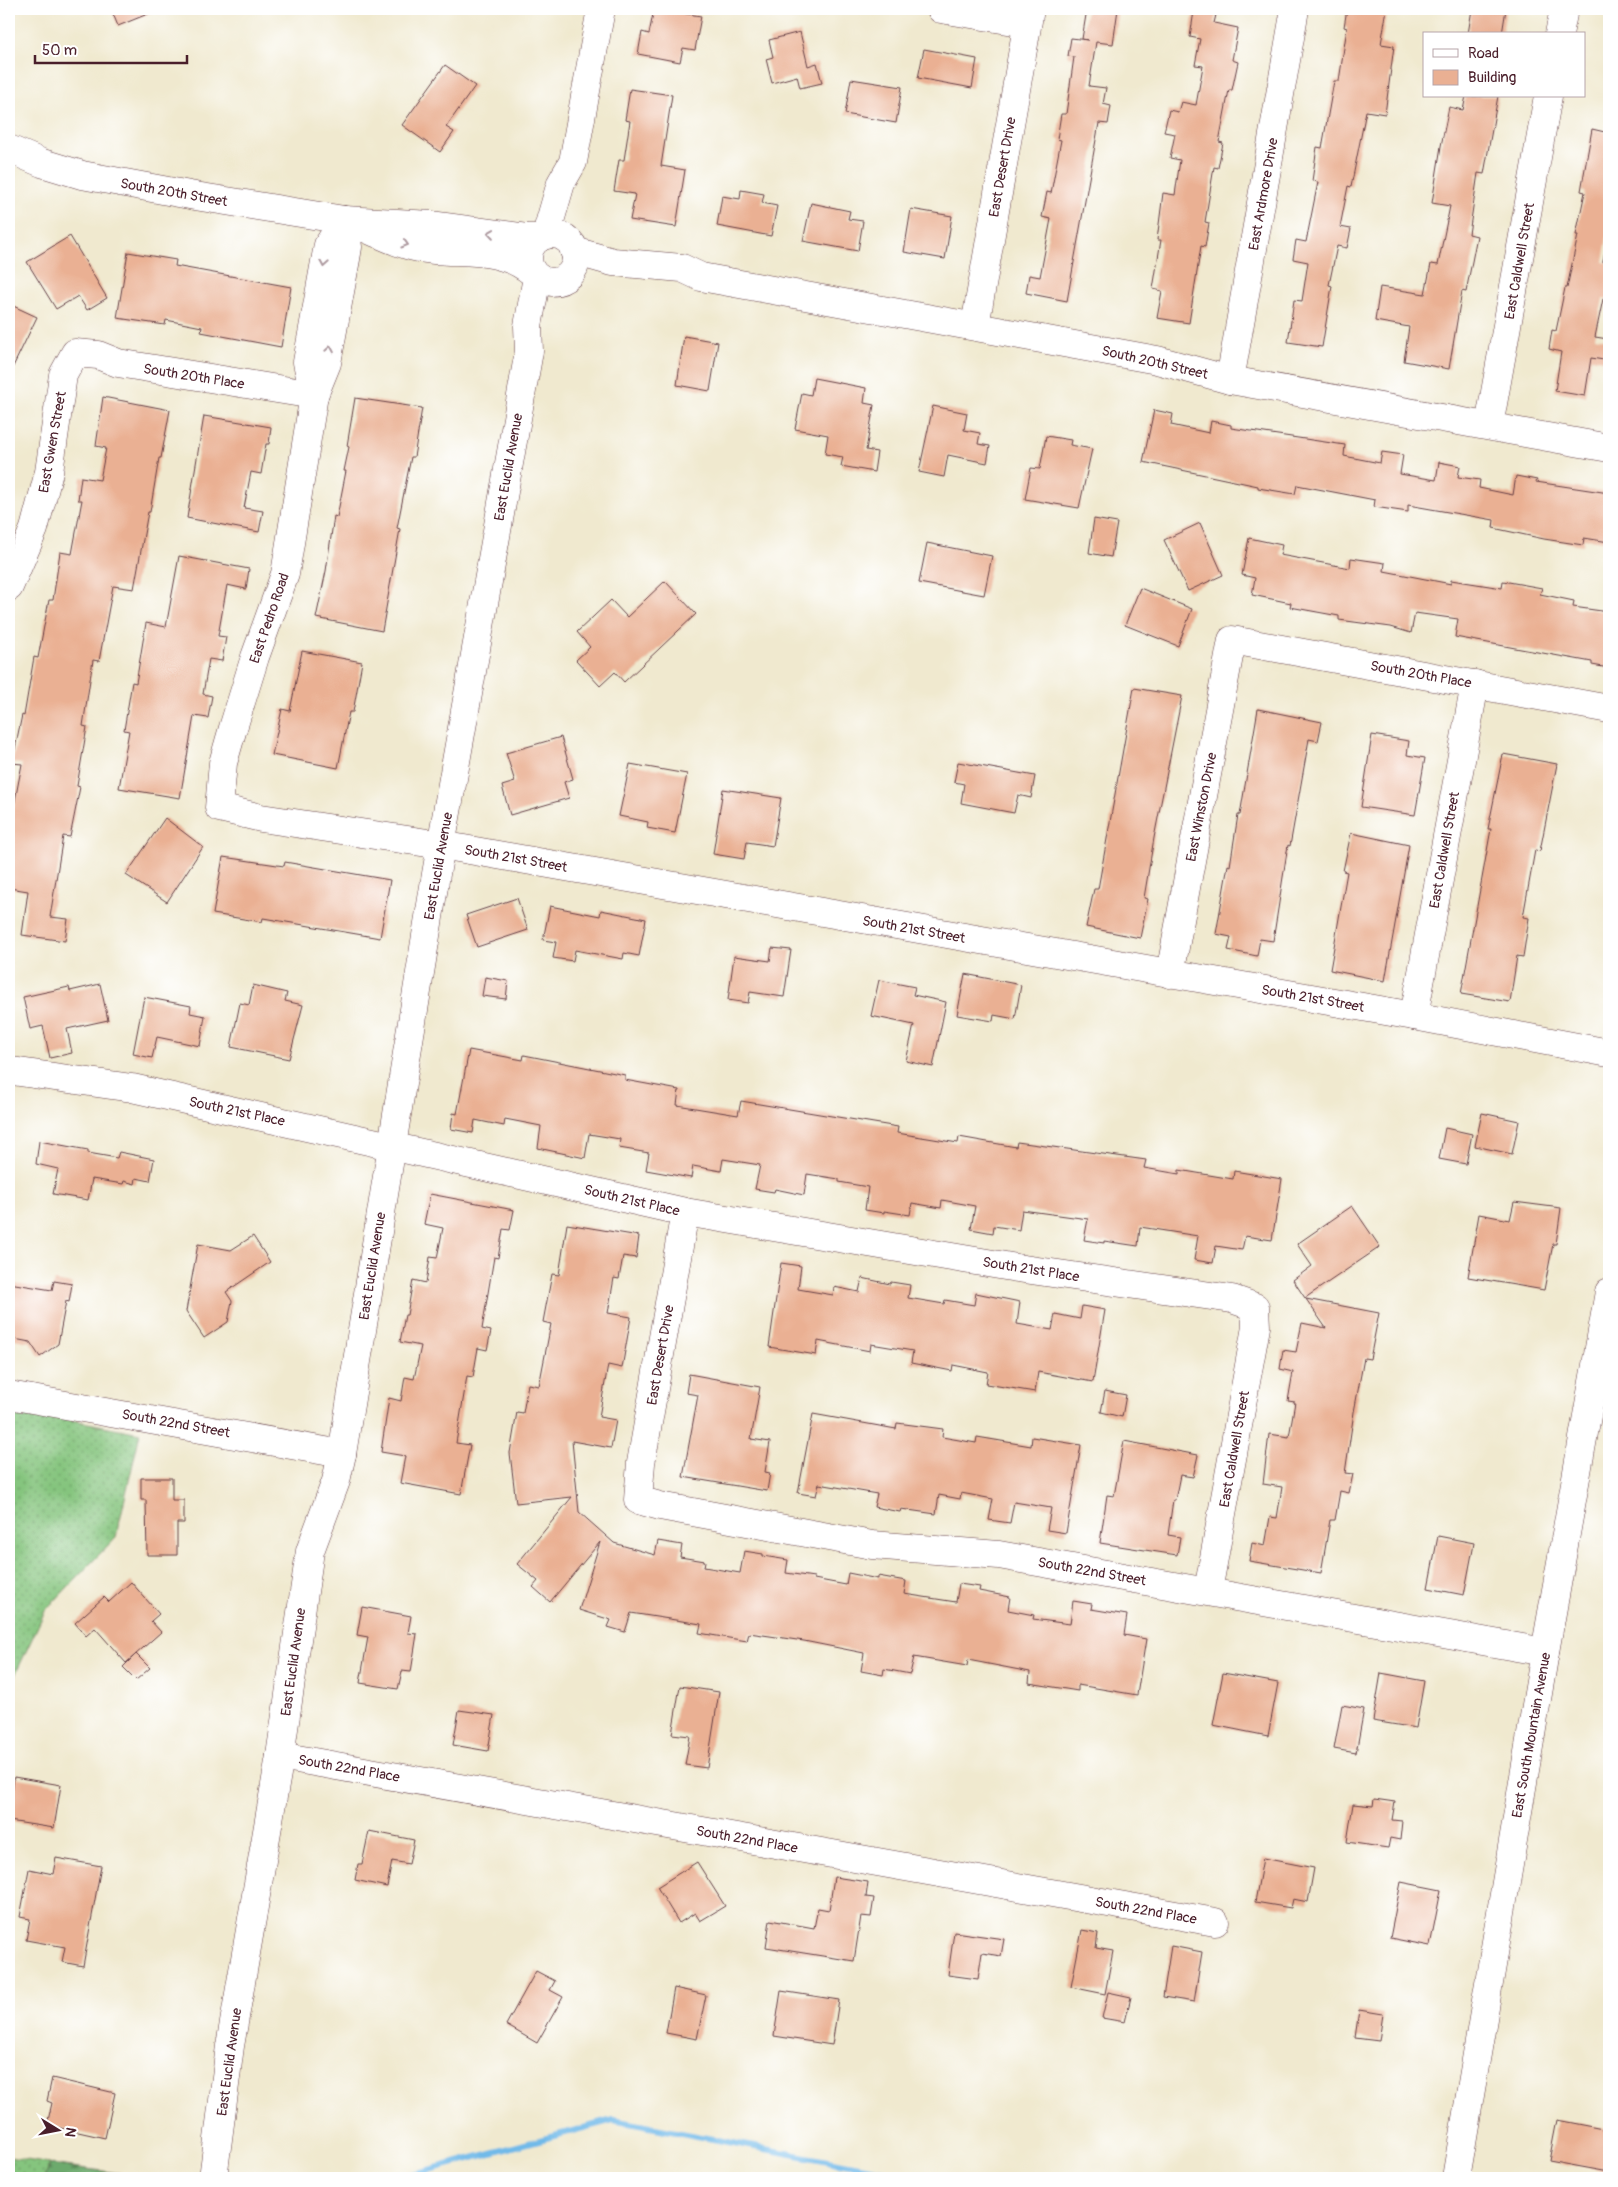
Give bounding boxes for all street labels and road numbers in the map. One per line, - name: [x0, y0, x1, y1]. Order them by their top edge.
- street label: East Desert Drive: [985, 116, 1020, 218]
- street label: East Ardmore Drive: [1245, 136, 1282, 252]
- street label: South 20th Street: [119, 175, 229, 210]
- street label: East Caldwell Street: [1501, 201, 1538, 321]
- street label: South 20th Street: [1100, 342, 1210, 383]
- street label: South 20th Place: [142, 360, 246, 393]
- street label: East Gwen Street: [35, 390, 70, 494]
- street label: East Euclid Avenue: [491, 412, 526, 522]
- street label: East Pedro Road: [246, 571, 293, 666]
- street label: South 20th Place: [1369, 657, 1473, 692]
- street label: East Winston Drive: [1183, 751, 1220, 863]
- street label: East Caldwell Street: [1426, 790, 1463, 910]
- street label: East Euclid Avenue: [421, 811, 456, 921]
- street label: South 21st Street: [463, 841, 569, 876]
- street label: South 21st Street: [861, 912, 967, 947]
- street label: South 21st Street: [1260, 981, 1366, 1016]
- street label: South 21st Place: [187, 1093, 287, 1130]
- street label: South 21st Place: [582, 1181, 682, 1220]
- street label: East Euclid Avenue: [356, 1211, 389, 1321]
- street label: South 21st Place: [981, 1253, 1081, 1286]
- street label: East Desert Drive: [643, 1304, 678, 1406]
- street label: East Caldwell Street: [1216, 1389, 1253, 1509]
- street label: South 22nd Street: [121, 1406, 232, 1441]
- street label: South 22nd Street: [1037, 1554, 1148, 1589]
- street label: East Euclid Avenue: [277, 1607, 310, 1717]
- street label: East South Mountain Avenue: [1509, 1651, 1554, 1819]
- street label: South 22nd Place: [297, 1751, 401, 1786]
- street label: South 22nd Place: [695, 1822, 799, 1857]
- street label: South 22nd Place: [1094, 1893, 1198, 1928]
- street label: East Euclid Avenue: [213, 2007, 246, 2117]

